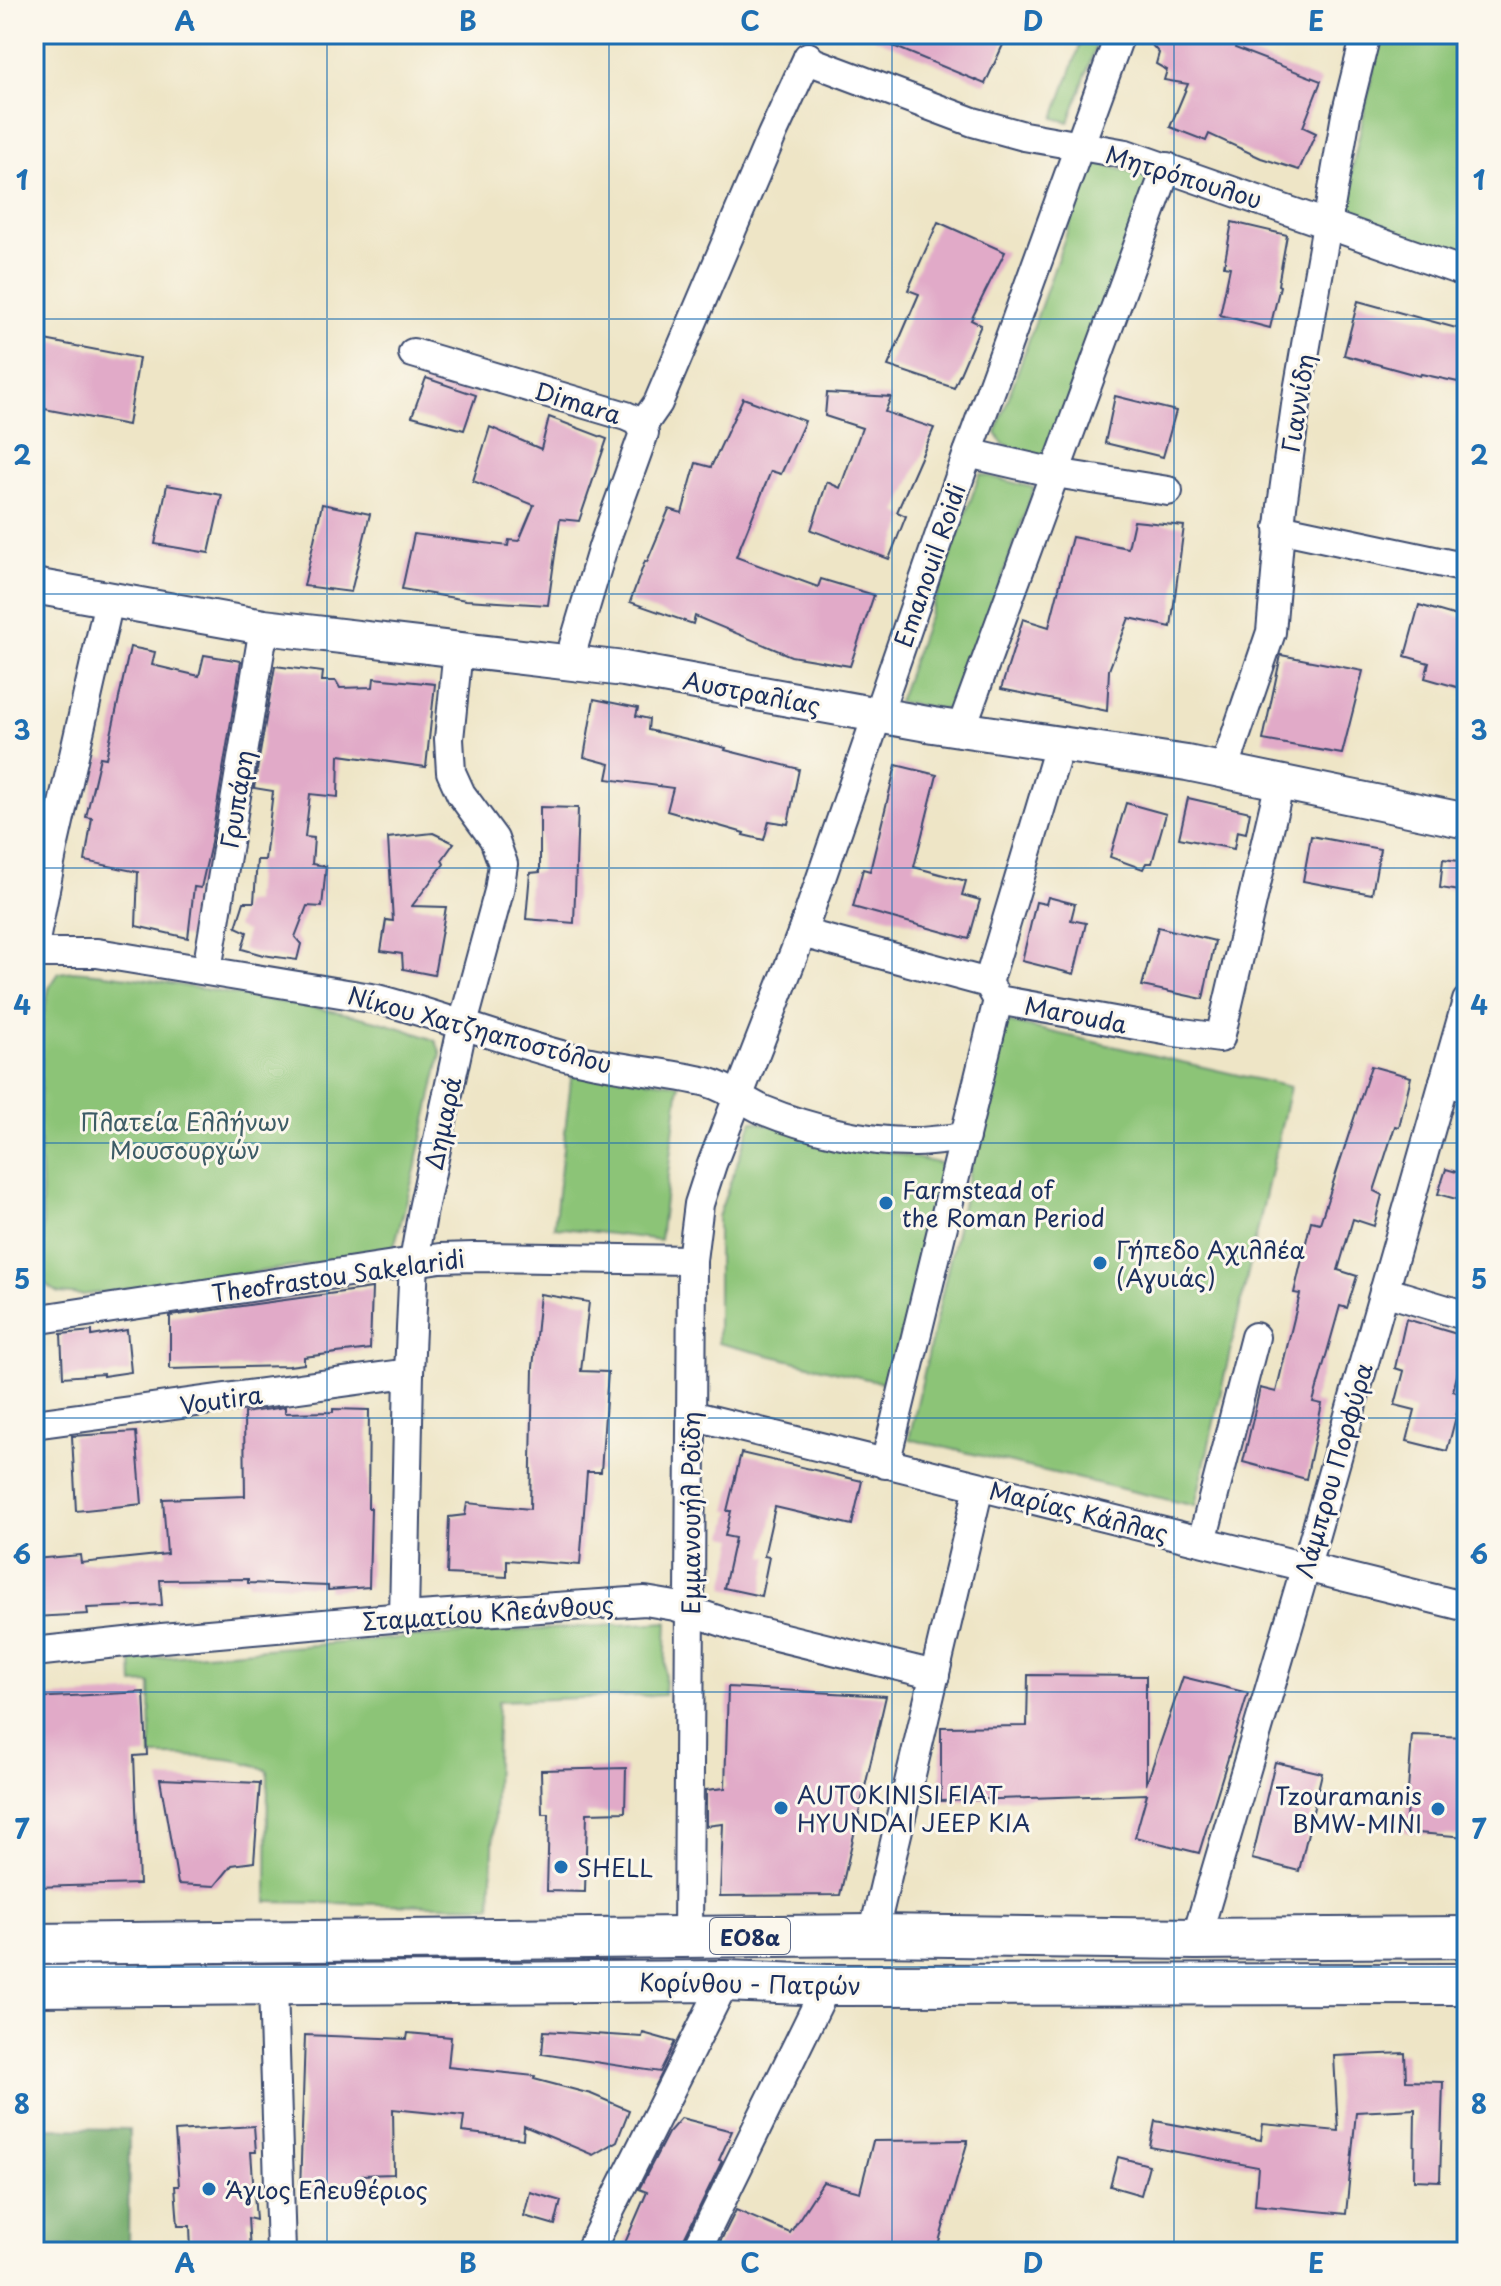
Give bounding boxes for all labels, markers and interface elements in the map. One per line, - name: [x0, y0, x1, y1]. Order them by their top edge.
- text: A: [175, 1, 195, 40]
- text: B: [459, 1, 477, 40]
- text: C: [740, 1, 760, 40]
- text: D: [1023, 1, 1043, 40]
- text: E: [1308, 1, 1324, 40]
- street label: Μητρόπουλου: [1101, 135, 1267, 217]
- text: 1: [16, 160, 28, 199]
- text: 1: [1473, 160, 1485, 199]
- street label: Γιαννίδη: [1271, 351, 1323, 455]
- street label: Dimara: [530, 372, 626, 432]
- text: 2: [13, 435, 31, 474]
- text: 2: [1470, 435, 1488, 474]
- street label: Emanouil Roidi: [884, 478, 974, 652]
- street label: Αυστραλίας: [680, 661, 824, 723]
- text: 3: [13, 710, 31, 749]
- text: 3: [1470, 710, 1488, 749]
- street label: Γρυπάρη: [210, 747, 262, 851]
- street label: Νίκου Χατζηαποστόλου: [344, 976, 616, 1082]
- text: 4: [13, 985, 31, 1024]
- text: 4: [1470, 985, 1488, 1024]
- street label: Marouda: [1022, 986, 1131, 1042]
- street label: Δημαρά: [415, 1073, 469, 1173]
- park label: Πλατεία Ελλήνων Μουσουργών: [80, 1103, 290, 1167]
- place label: Farmstead of the Roman Period: [902, 1171, 1105, 1235]
- marker: Farmstead of the Roman Period: [877, 1194, 895, 1212]
- place label: Γήπεδο Αχιλλέα (Αγυιάς): [1116, 1231, 1305, 1295]
- street label: Theofrastou Sakelaridi: [209, 1239, 467, 1311]
- marker: Γήπεδο Αχιλλέα (Αγυιάς): [1091, 1254, 1109, 1272]
- text: 5: [14, 1259, 30, 1298]
- text: 5: [1471, 1259, 1487, 1298]
- street label: Λάμπρου Πορφύρα: [1285, 1358, 1381, 1582]
- street label: Voutira: [177, 1375, 265, 1423]
- street label: Εμμανουήλ Ροΐδη: [672, 1412, 708, 1614]
- street label: Μαρίας Κάλλας: [986, 1471, 1172, 1551]
- text: 6: [13, 1534, 31, 1573]
- text: 6: [1470, 1534, 1488, 1573]
- street label: Σταματίου Κλεάνθους: [361, 1585, 615, 1639]
- place label: AUTOKINISI FIAT HYUNDAI JEEP KIA: [797, 1776, 1030, 1840]
- place label: Tzouramanis BMW-MINI: [1275, 1777, 1422, 1841]
- marker: AUTOKINISI FIAT HYUNDAI JEEP KIA: [772, 1799, 790, 1817]
- marker: Tzouramanis BMW-MINI: [1429, 1800, 1447, 1818]
- text: 7: [15, 1809, 30, 1848]
- text: 7: [1472, 1809, 1487, 1848]
- place label: SHELL: [577, 1849, 653, 1885]
- marker: SHELL: [552, 1858, 570, 1876]
- road number: ΕΟ8α: [710, 1918, 790, 1954]
- street label: Κορίνθου - Πατρών: [639, 1963, 861, 2003]
- text: 8: [14, 2084, 30, 2123]
- text: 8: [1471, 2084, 1487, 2123]
- place label: Άγιος Ελευθέριος: [225, 2171, 428, 2207]
- marker: Άγιος Ελευθέριος: [200, 2180, 218, 2198]
- text: A: [175, 2243, 195, 2282]
- text: B: [459, 2243, 477, 2282]
- text: C: [740, 2243, 760, 2282]
- text: D: [1023, 2243, 1043, 2282]
- text: E: [1308, 2243, 1324, 2282]

